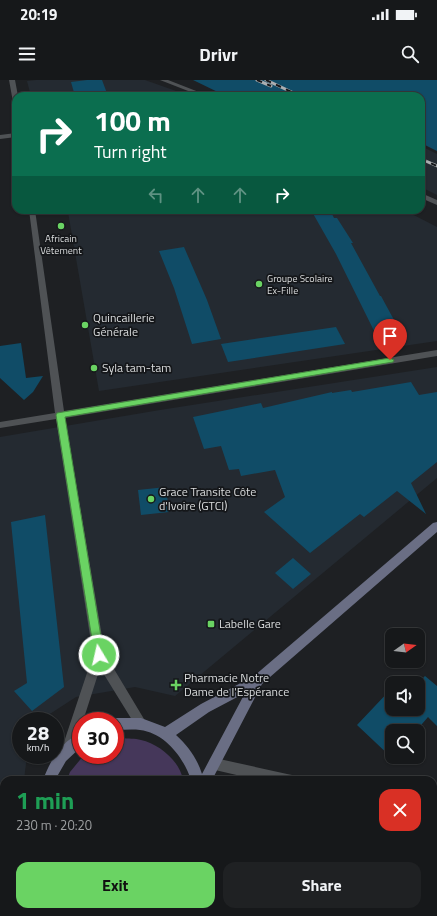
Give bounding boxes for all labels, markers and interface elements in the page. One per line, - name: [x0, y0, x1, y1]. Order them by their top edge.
- text: 20:19: [20, 3, 57, 26]
- text: Drivr: [199, 41, 238, 68]
- icon: menu: [16, 43, 38, 65]
- icon: search: [399, 43, 421, 65]
- text: 100 m: [94, 99, 171, 142]
- icon: right: [28, 108, 80, 160]
- text: Turn right: [94, 138, 167, 165]
- icon: left: [145, 184, 167, 206]
- icon: ahead: [187, 184, 209, 206]
- icon: ahead: [229, 184, 251, 206]
- icon: right: [271, 184, 293, 206]
- marker: Africain Vêtement: [56, 221, 66, 231]
- place label: Africain Vêtement: [40, 231, 82, 258]
- place label: Groupe Scolaire Ex-Fille: [267, 271, 333, 298]
- marker: Groupe Scolaire Ex-Fille: [254, 279, 264, 289]
- place label: Quincaillerie Générale: [93, 308, 155, 341]
- pin: [373, 319, 407, 360]
- marker: Quincaillerie Générale: [80, 320, 90, 330]
- icon: arrive: [379, 325, 401, 347]
- place label: Syla tam-tam: [102, 358, 171, 377]
- marker: Syla tam-tam: [89, 363, 99, 373]
- place label: Grace Transite Côte d'Ivoire (GTCI): [159, 482, 256, 515]
- marker: Grace Transite Côte d'Ivoire (GTCI): [146, 494, 156, 504]
- place label: Labelle Gare: [219, 614, 281, 633]
- marker: Labelle Gare: [206, 619, 216, 629]
- north arrow: [385, 628, 425, 668]
- map controls: [385, 628, 425, 764]
- position arrow: [78, 634, 120, 676]
- place label: Pharmacie Notre Dame de l'Espérance: [184, 668, 289, 701]
- button: sound: [385, 676, 425, 716]
- marker: Pharmacie Notre Dame de l'Espérance: [171, 680, 181, 690]
- speed limit sign: 30: [72, 712, 124, 764]
- text: 28: [27, 717, 49, 748]
- button: search: [385, 724, 425, 764]
- text: km/h: [27, 740, 49, 755]
- text: 1 min: [16, 782, 74, 818]
- button: close: [379, 789, 421, 831]
- text: 230 m · 20:20: [16, 815, 92, 835]
- button: Exit: [16, 862, 215, 908]
- button: Share: [223, 862, 421, 908]

